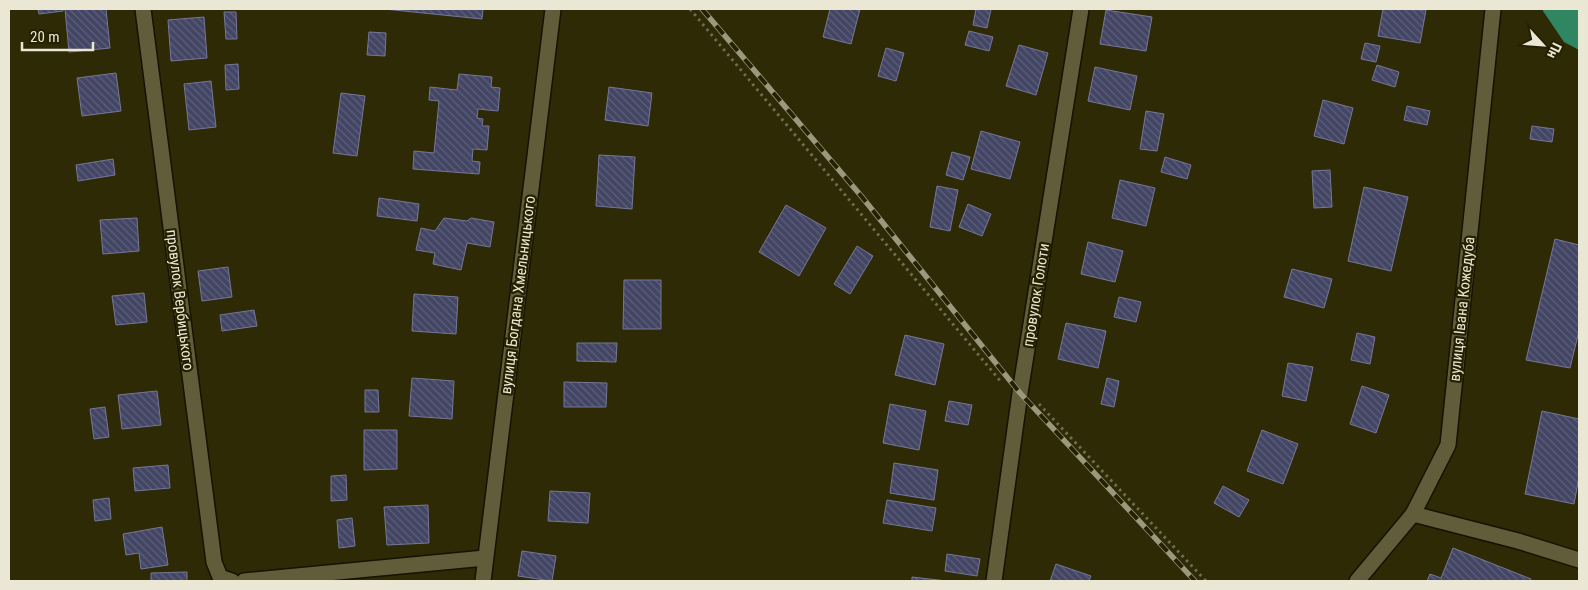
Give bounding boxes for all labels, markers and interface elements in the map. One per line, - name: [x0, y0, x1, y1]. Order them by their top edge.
- scale bar: [22, 20, 94, 52]
- north arrow: [1518, 20, 1568, 70]
- text: 20 m: [30, 28, 60, 46]
- text: Пн: [1544, 40, 1565, 61]
- street label: вулиця Богдана Хмельницького: [497, 195, 539, 395]
- street label: провулок Вербицького: [162, 229, 198, 371]
- street label: вулиця Івана Кожедуба: [1445, 236, 1479, 382]
- street label: провулок Голоти: [1019, 242, 1053, 348]

